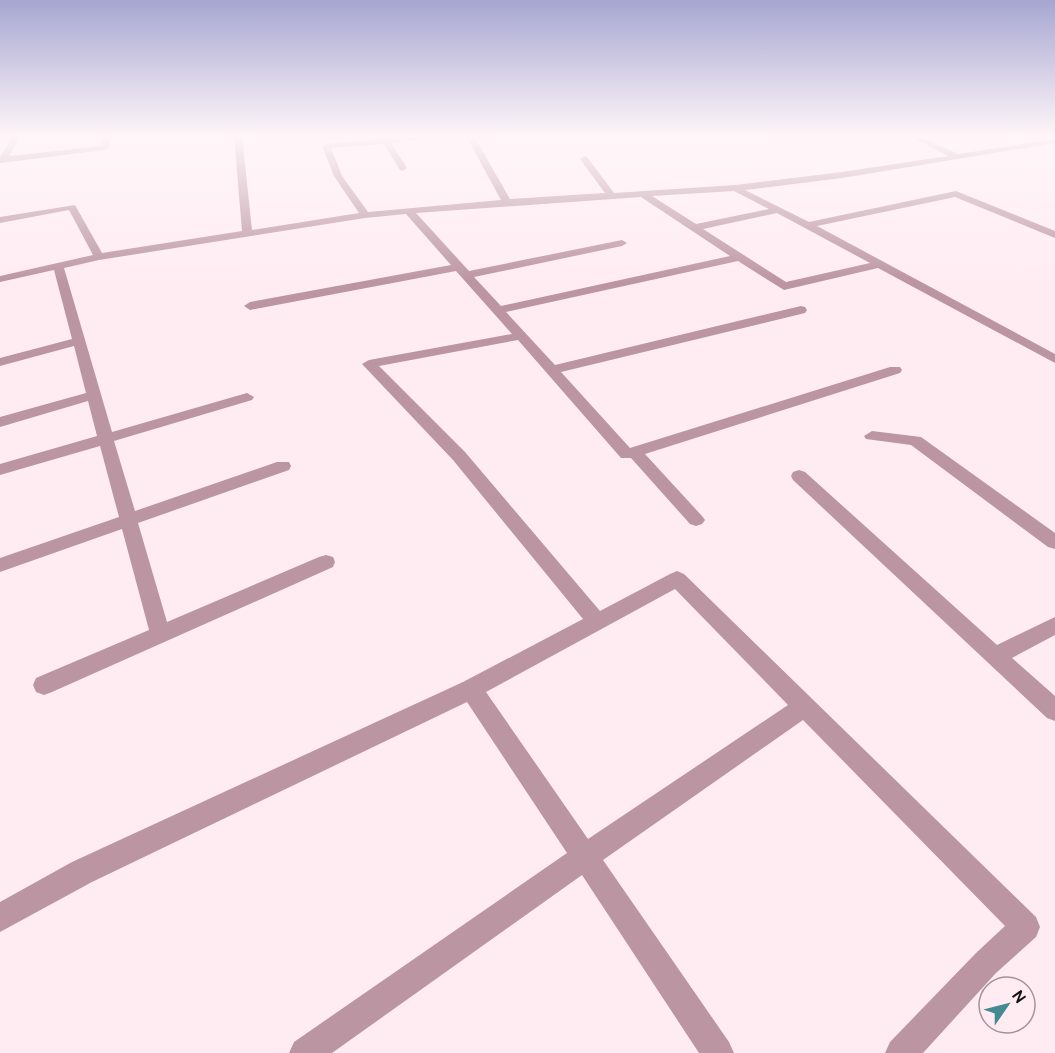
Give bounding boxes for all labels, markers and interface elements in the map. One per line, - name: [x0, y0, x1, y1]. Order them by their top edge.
- north arrow: [977, 975, 1037, 1035]
- text: N: [1008, 987, 1030, 1007]

